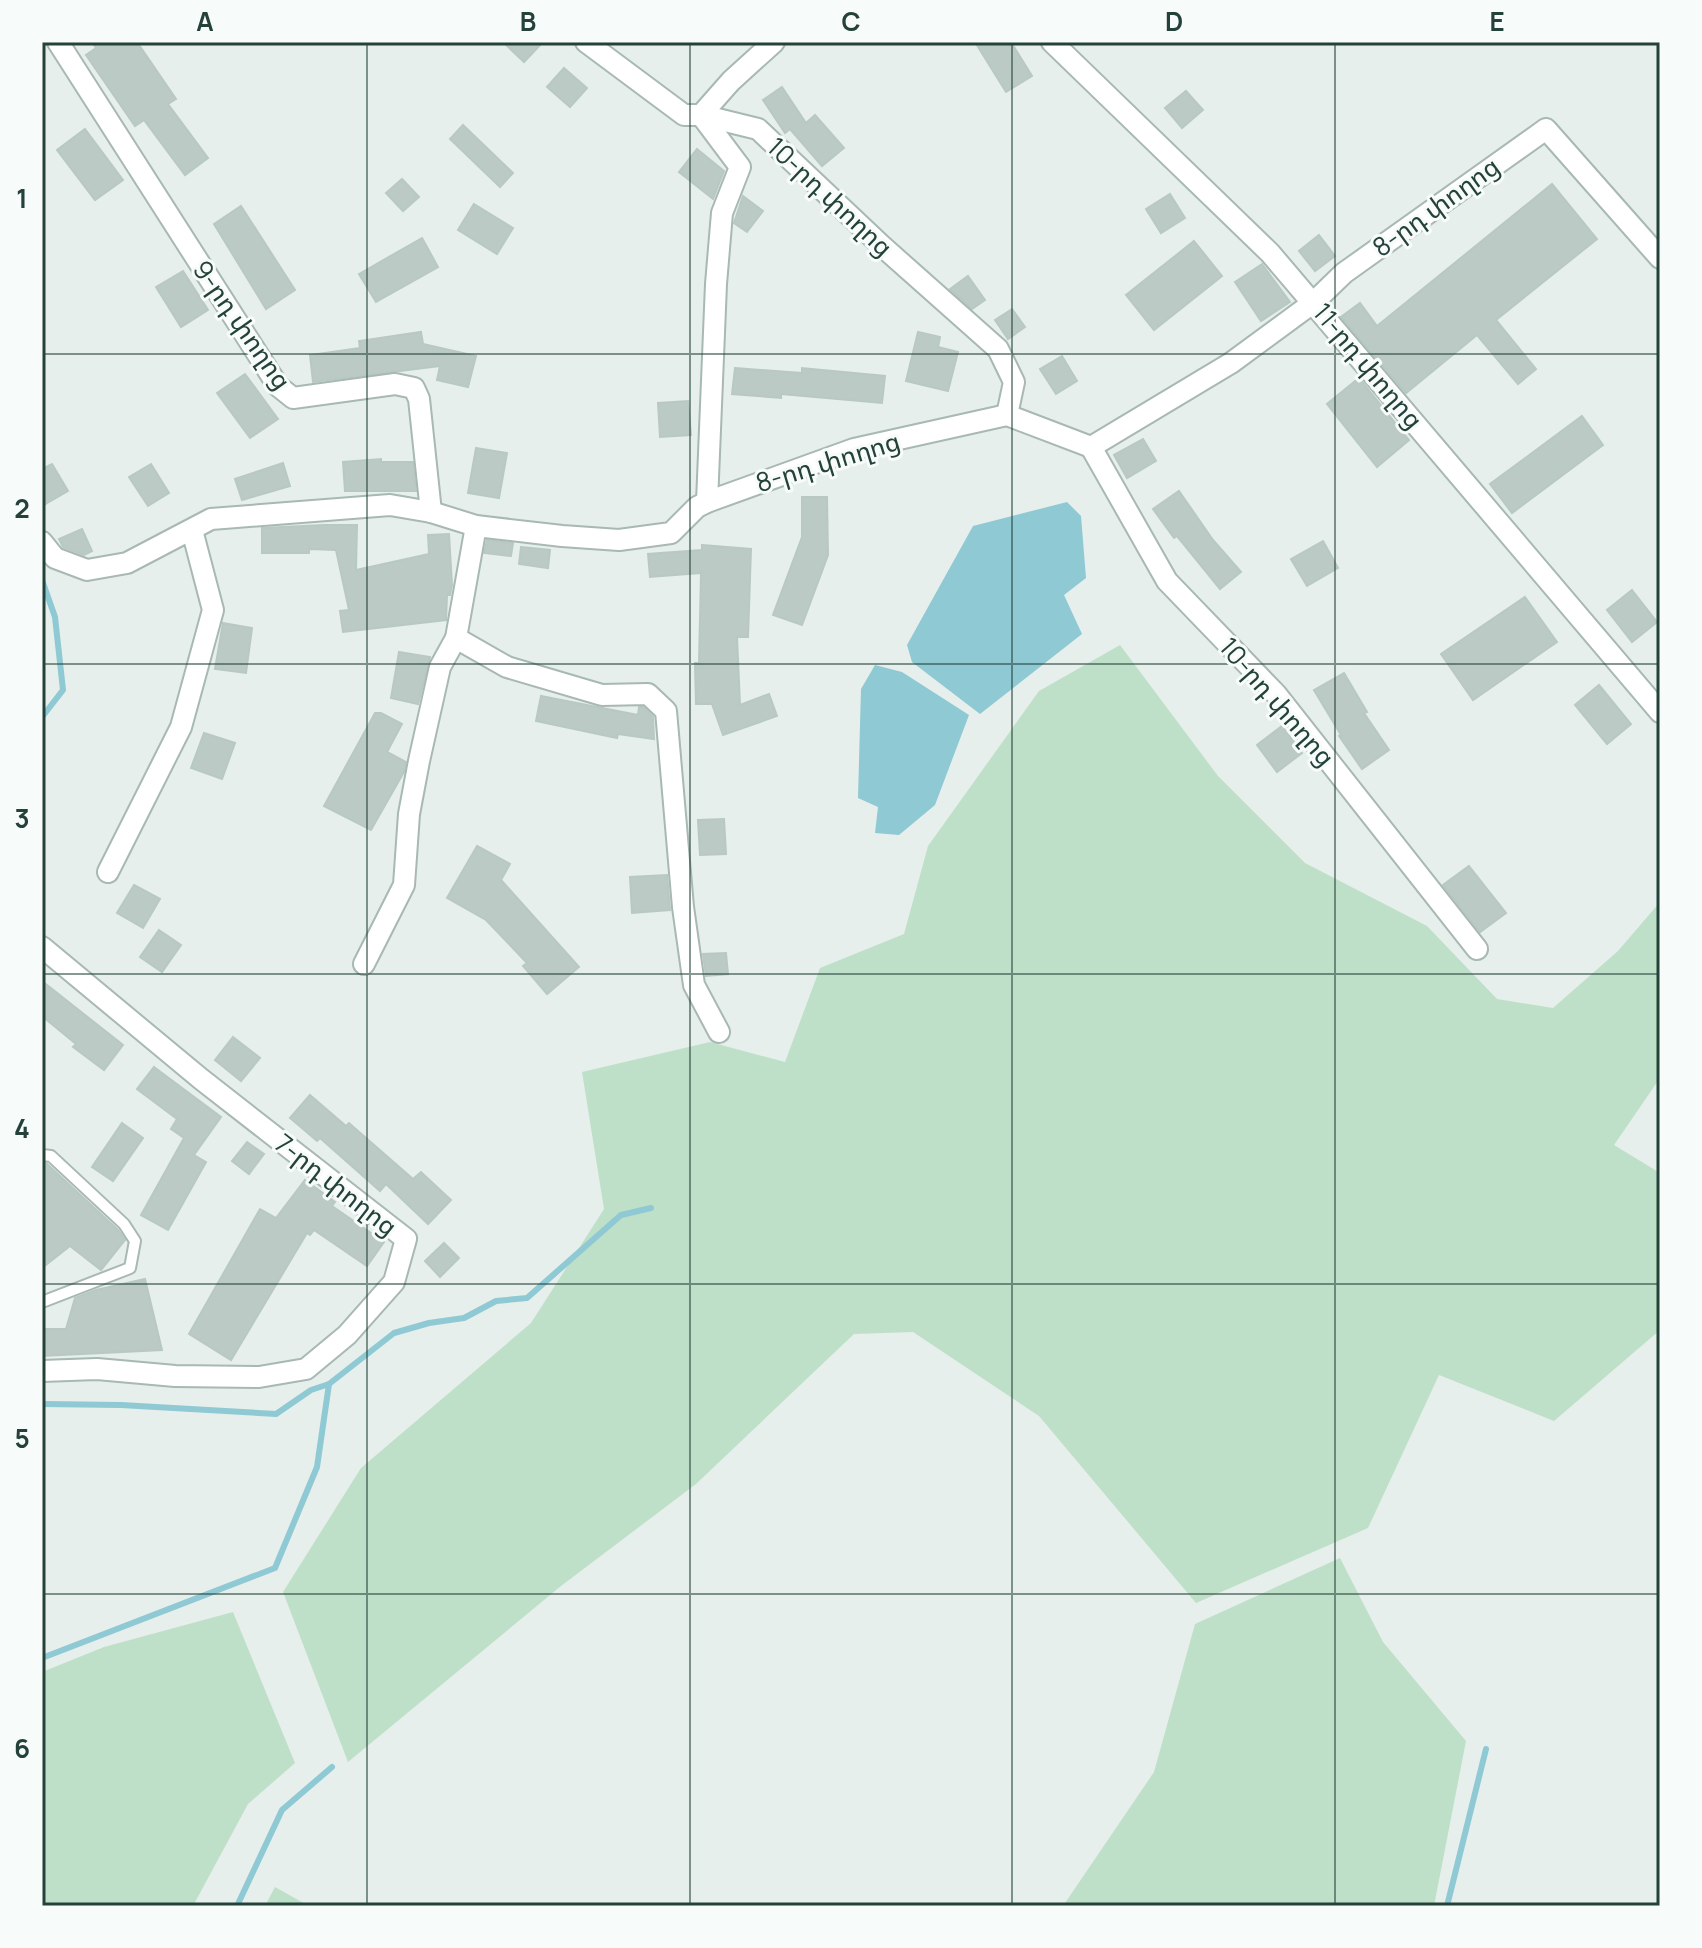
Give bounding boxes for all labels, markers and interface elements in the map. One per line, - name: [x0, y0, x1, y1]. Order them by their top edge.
- text: A: [196, 3, 214, 39]
- text: B: [520, 3, 536, 39]
- text: C: [841, 3, 861, 39]
- text: D: [1165, 3, 1183, 39]
- text: E: [1489, 3, 1505, 39]
- street label: 10-րդ փողոց: [760, 129, 901, 264]
- street label: 8-րդ փողոց: [1364, 148, 1506, 265]
- text: 1: [16, 180, 28, 216]
- street label: 9-րդ փողոց: [185, 253, 301, 396]
- street label: 11-րդ փողոց: [1305, 295, 1432, 436]
- street label: 8-րդ փողոց: [751, 422, 904, 500]
- text: 2: [14, 490, 30, 526]
- street label: 10-րդ փողոց: [1212, 629, 1344, 774]
- text: 3: [14, 800, 30, 836]
- text: 4: [14, 1110, 30, 1146]
- street label: 7-րդ փողոց: [268, 1125, 406, 1244]
- text: 5: [14, 1420, 30, 1456]
- text: 6: [14, 1730, 30, 1766]

